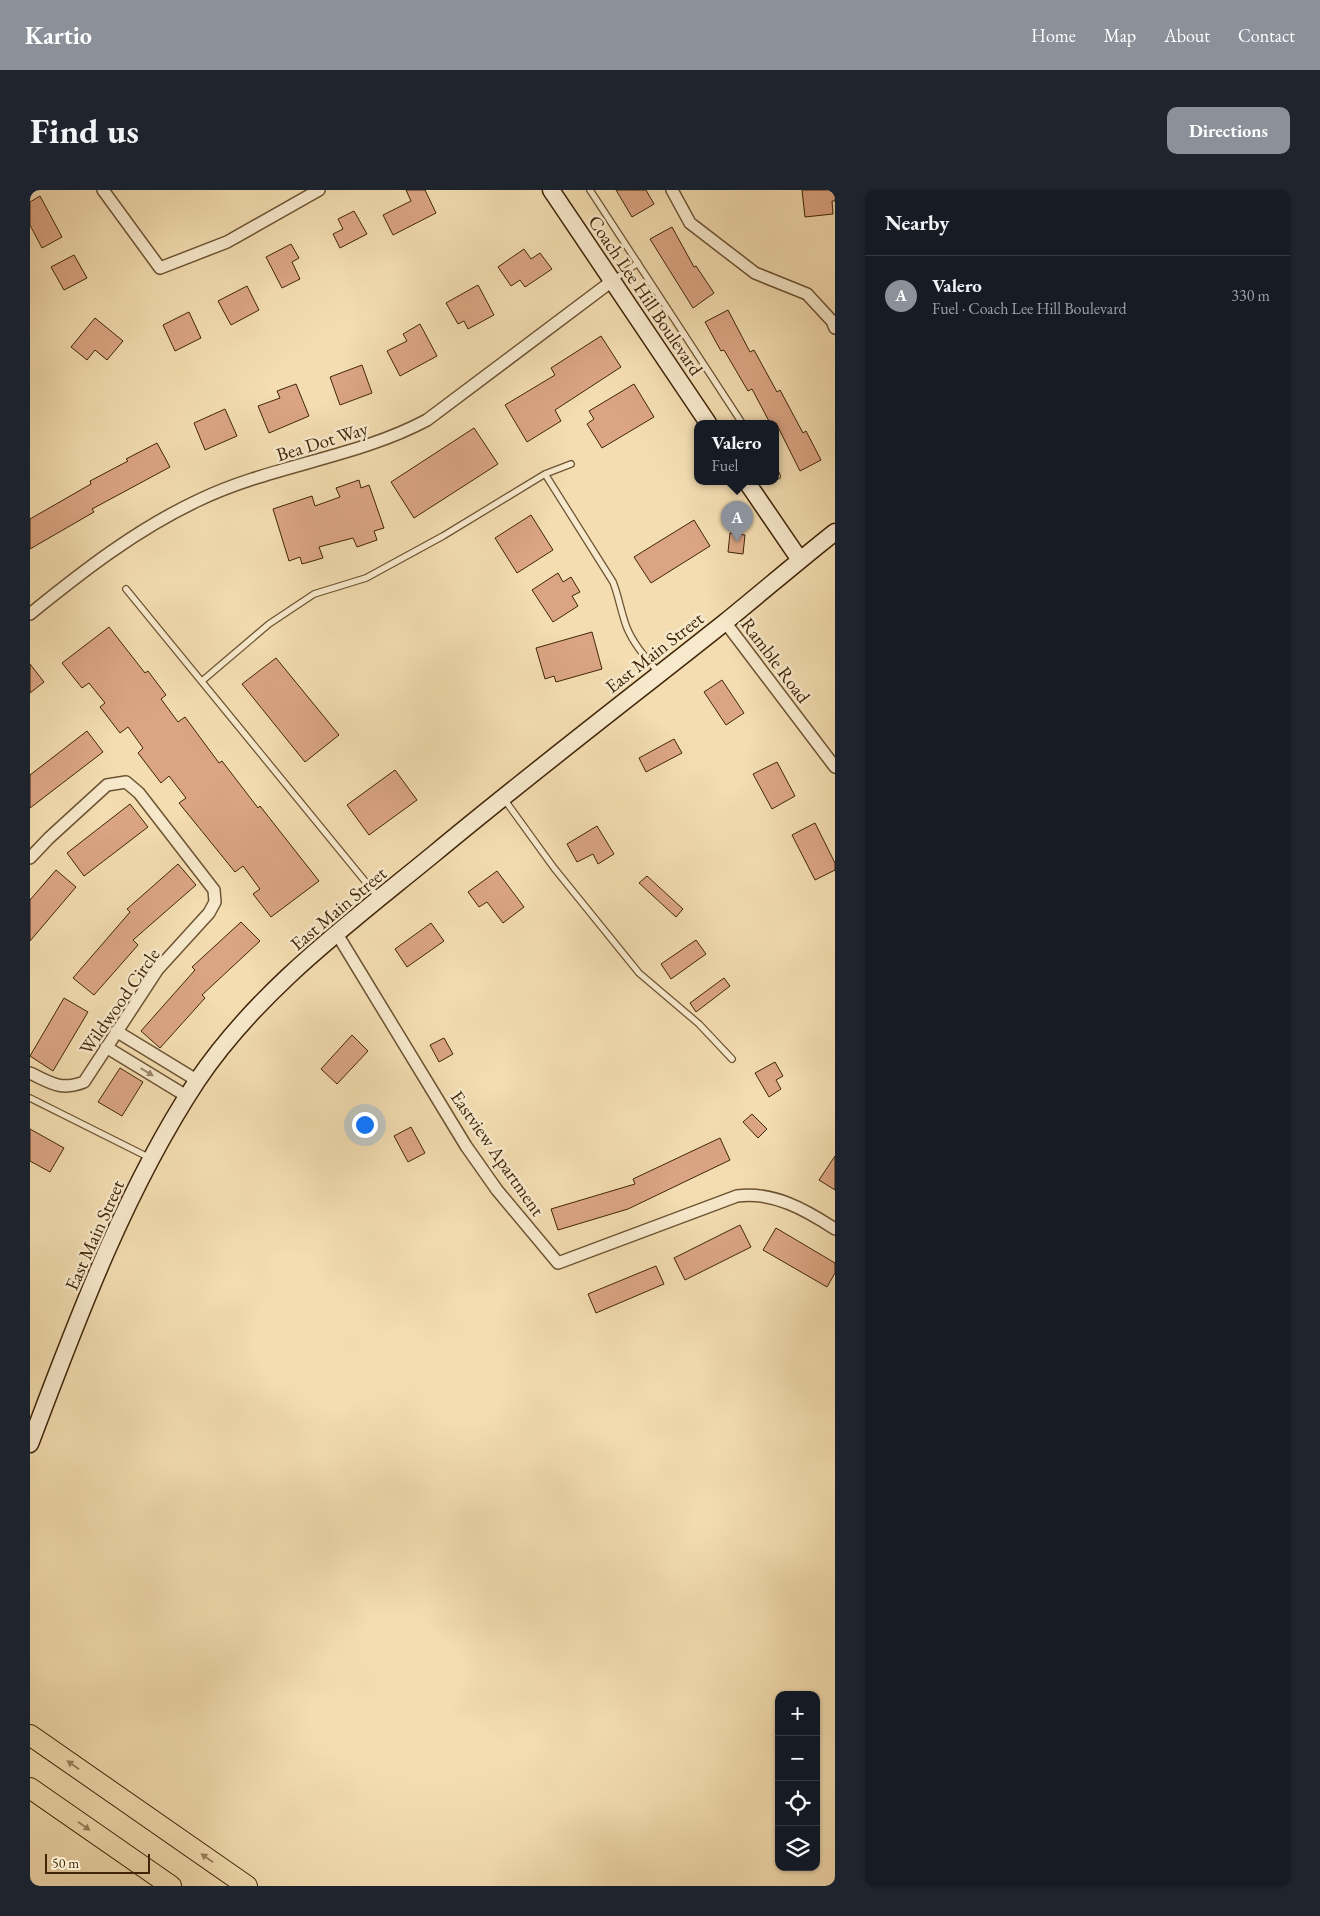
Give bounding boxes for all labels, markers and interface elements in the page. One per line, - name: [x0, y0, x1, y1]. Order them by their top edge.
- text: Kartio: [25, 20, 92, 51]
- text: Home: [1031, 24, 1076, 47]
- text: Map: [1104, 24, 1136, 47]
- text: About: [1164, 24, 1210, 47]
- text: Contact: [1238, 24, 1295, 47]
- button: Directions: [1167, 107, 1290, 154]
- text: Find us: [30, 108, 139, 153]
- text: Nearby: [885, 209, 949, 236]
- street label: Coach Lee Hill Boulevard: [583, 210, 709, 381]
- text: Valero: [932, 273, 982, 298]
- text: A: [895, 285, 907, 306]
- text: 330 m: [1231, 285, 1270, 306]
- text: Fuel · Coach Lee Hill Boulevard: [932, 298, 1127, 319]
- street label: Bea Dot Way: [273, 415, 372, 467]
- popup: [694, 420, 779, 485]
- text: Valero: [712, 430, 761, 455]
- text: Fuel: [712, 455, 738, 476]
- pin: A: [721, 501, 753, 542]
- street label: East Main Street: [600, 606, 709, 699]
- street label: Ramble Road: [735, 612, 816, 708]
- street label: East Main Street: [285, 861, 392, 956]
- street label: Wildwood Circle: [73, 943, 165, 1060]
- one-way arrow: [140, 1067, 153, 1076]
- street label: Eastview Apartment: [445, 1086, 550, 1221]
- your location: [352, 1112, 378, 1138]
- street label: East Main Street: [59, 1176, 130, 1294]
- map controls: [775, 1691, 820, 1871]
- button: +: [775, 1691, 820, 1736]
- button: −: [775, 1736, 820, 1781]
- one-way arrow: [67, 1760, 80, 1770]
- button: locate: [775, 1781, 820, 1826]
- one-way arrow: [77, 1821, 91, 1831]
- button: layers: [775, 1826, 820, 1871]
- scale bar: [45, 1851, 150, 1874]
- one-way arrow: [200, 1853, 214, 1863]
- text: 50 m: [52, 1854, 79, 1872]

